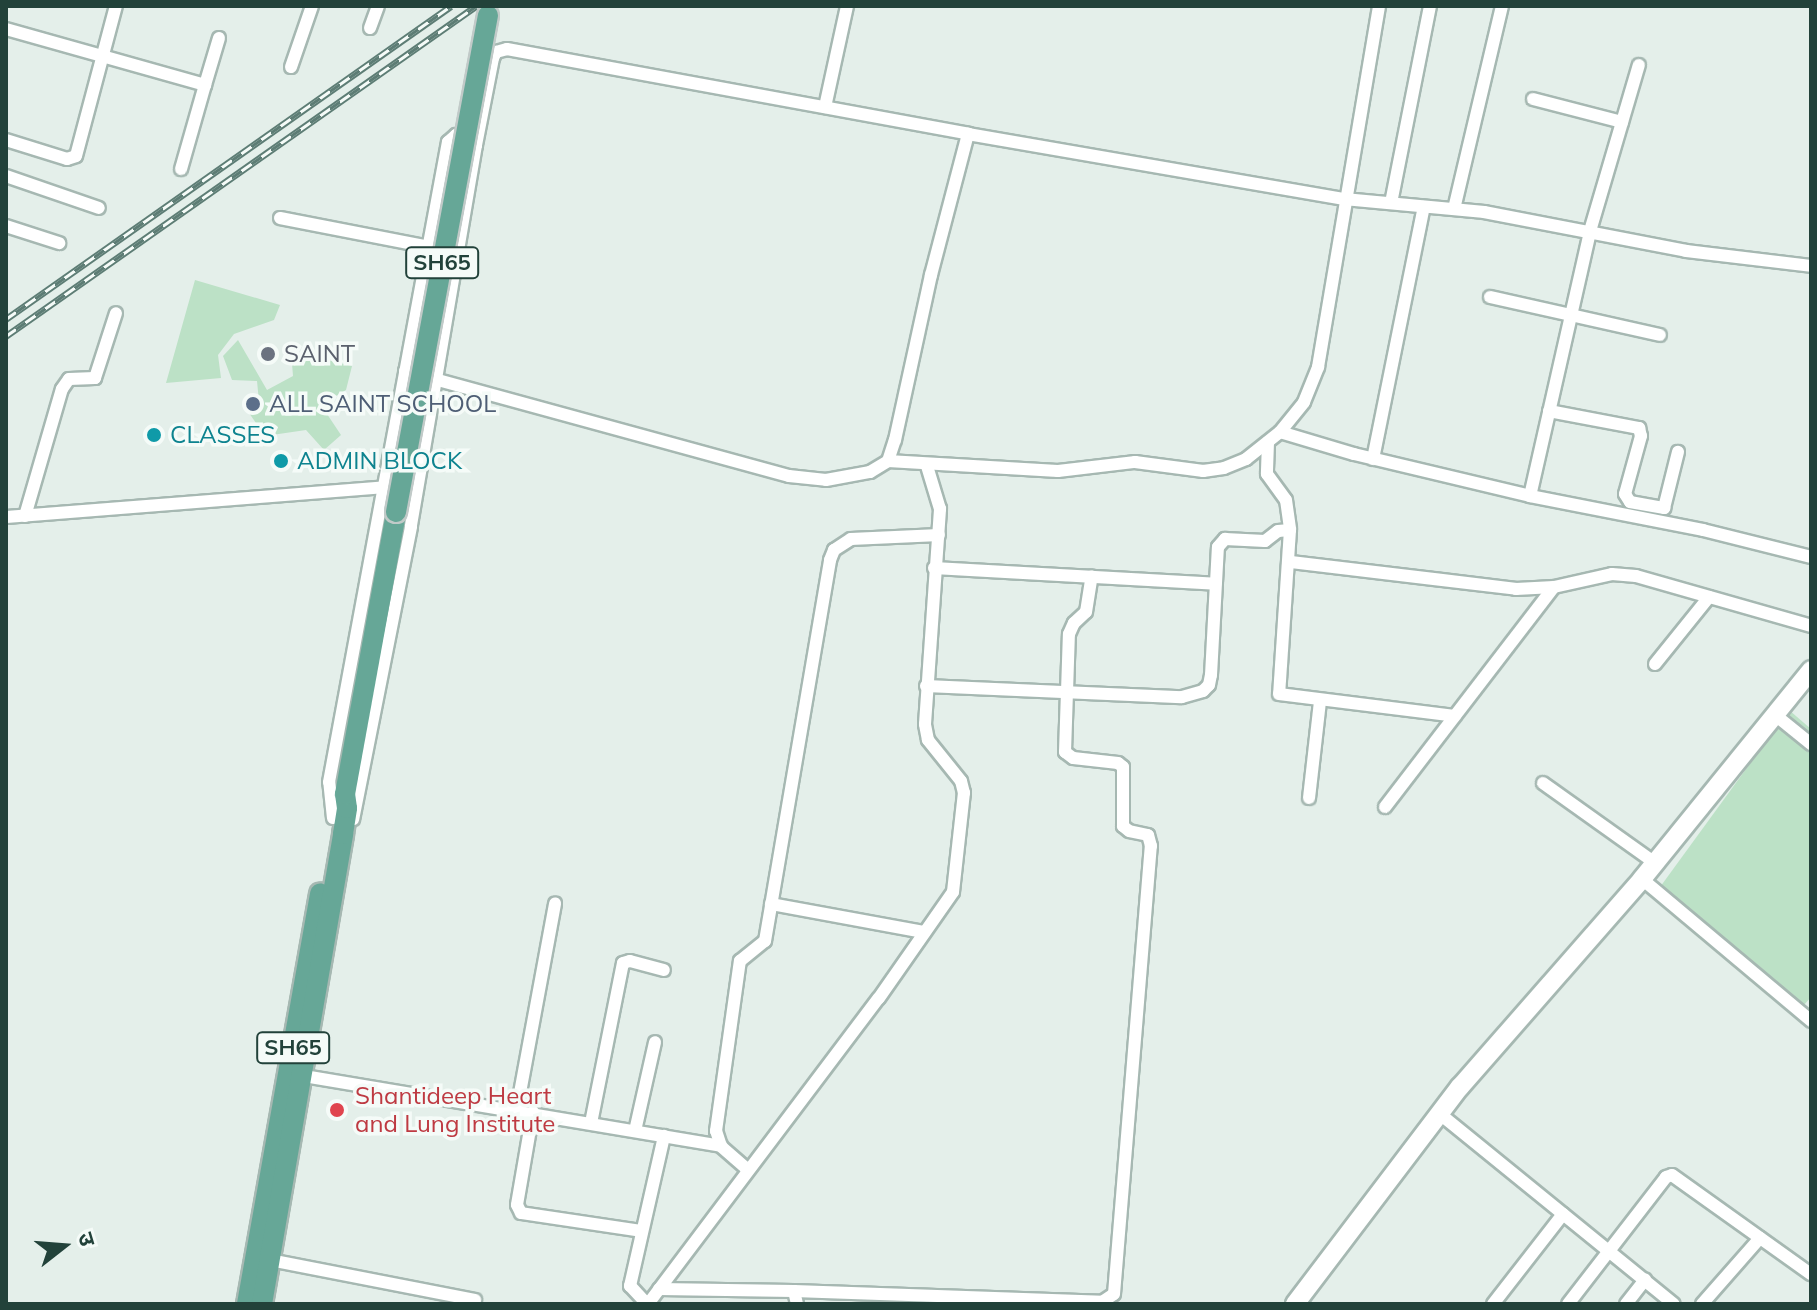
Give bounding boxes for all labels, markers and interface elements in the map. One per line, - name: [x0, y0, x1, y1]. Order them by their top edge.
- road number: SH65: [404, 245, 480, 281]
- place label: SAINT: [284, 340, 355, 368]
- marker: SAINT: [259, 345, 277, 363]
- place label: ALL SAINT SCHOOL: [269, 390, 496, 418]
- marker: ALL SAINT SCHOOL: [244, 395, 262, 413]
- place label: CLASSES: [170, 421, 275, 449]
- marker: CLASSES: [145, 426, 163, 444]
- place label: ADMIN BLOCK: [297, 447, 462, 475]
- marker: ADMIN BLOCK: [272, 452, 290, 470]
- road number: SH65: [255, 1030, 331, 1066]
- place label: Shantideep Heart and Lung Institute: [355, 1082, 555, 1138]
- marker: Shantideep Heart and Lung Institute: [326, 1099, 348, 1121]
- north arrow: [24, 1206, 104, 1286]
- text: उ: [72, 1229, 102, 1249]

